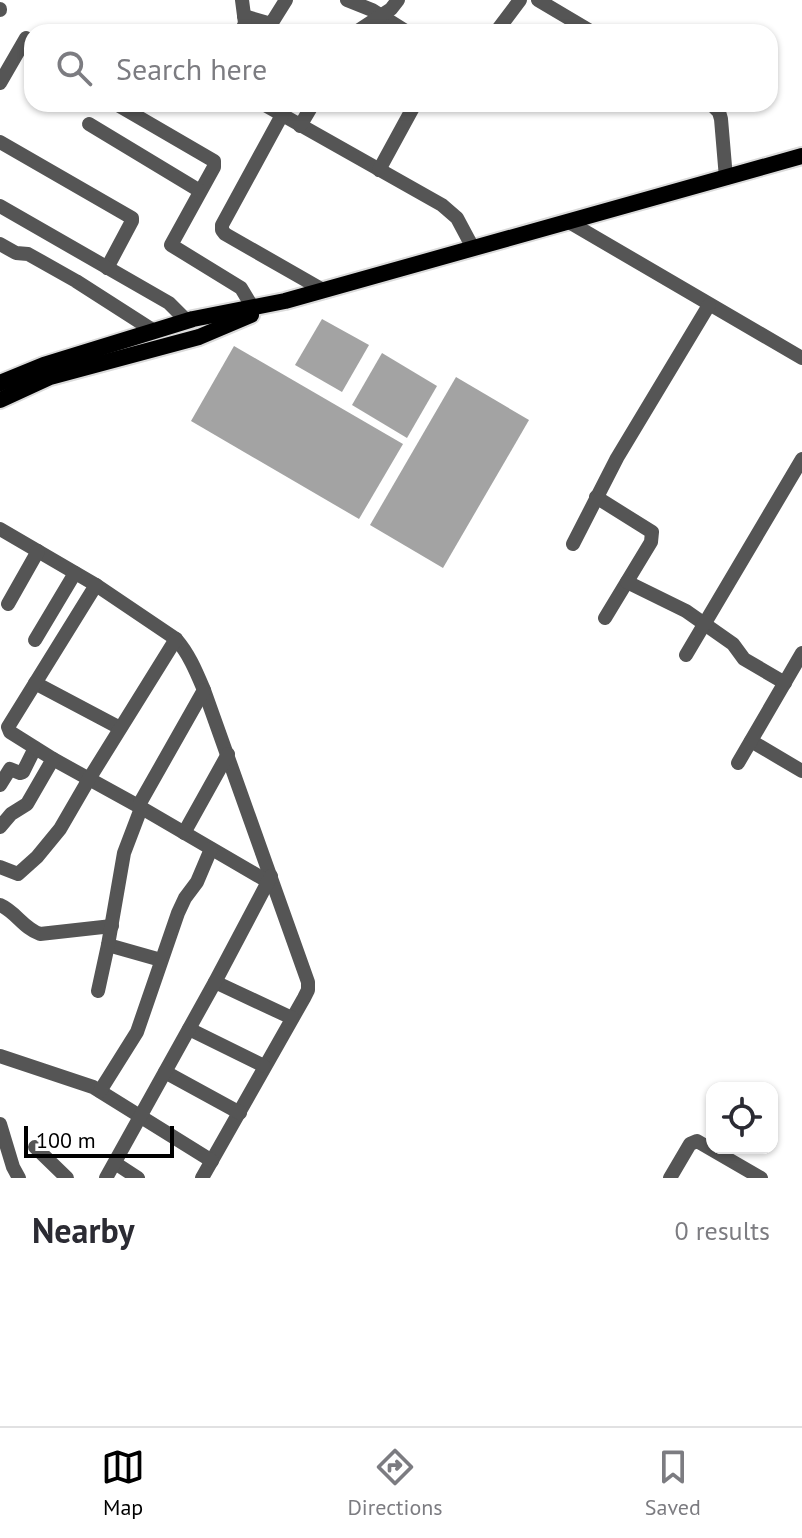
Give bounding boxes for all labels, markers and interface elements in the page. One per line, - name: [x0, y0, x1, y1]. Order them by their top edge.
- search box: [24, 24, 778, 112]
- icon: search: [52, 46, 96, 90]
- text: Search here: [116, 49, 267, 88]
- map controls: [706, 1082, 778, 1154]
- button: locate: [706, 1082, 778, 1154]
- scale bar: [24, 1122, 174, 1158]
- text: 100 m: [36, 1126, 96, 1154]
- text: Nearby: [32, 1208, 134, 1252]
- text: 0 results: [675, 1214, 770, 1247]
- tab: Map: [101, 1445, 145, 1521]
- tab: Directions: [347, 1445, 443, 1521]
- tab: Saved: [645, 1445, 701, 1521]

